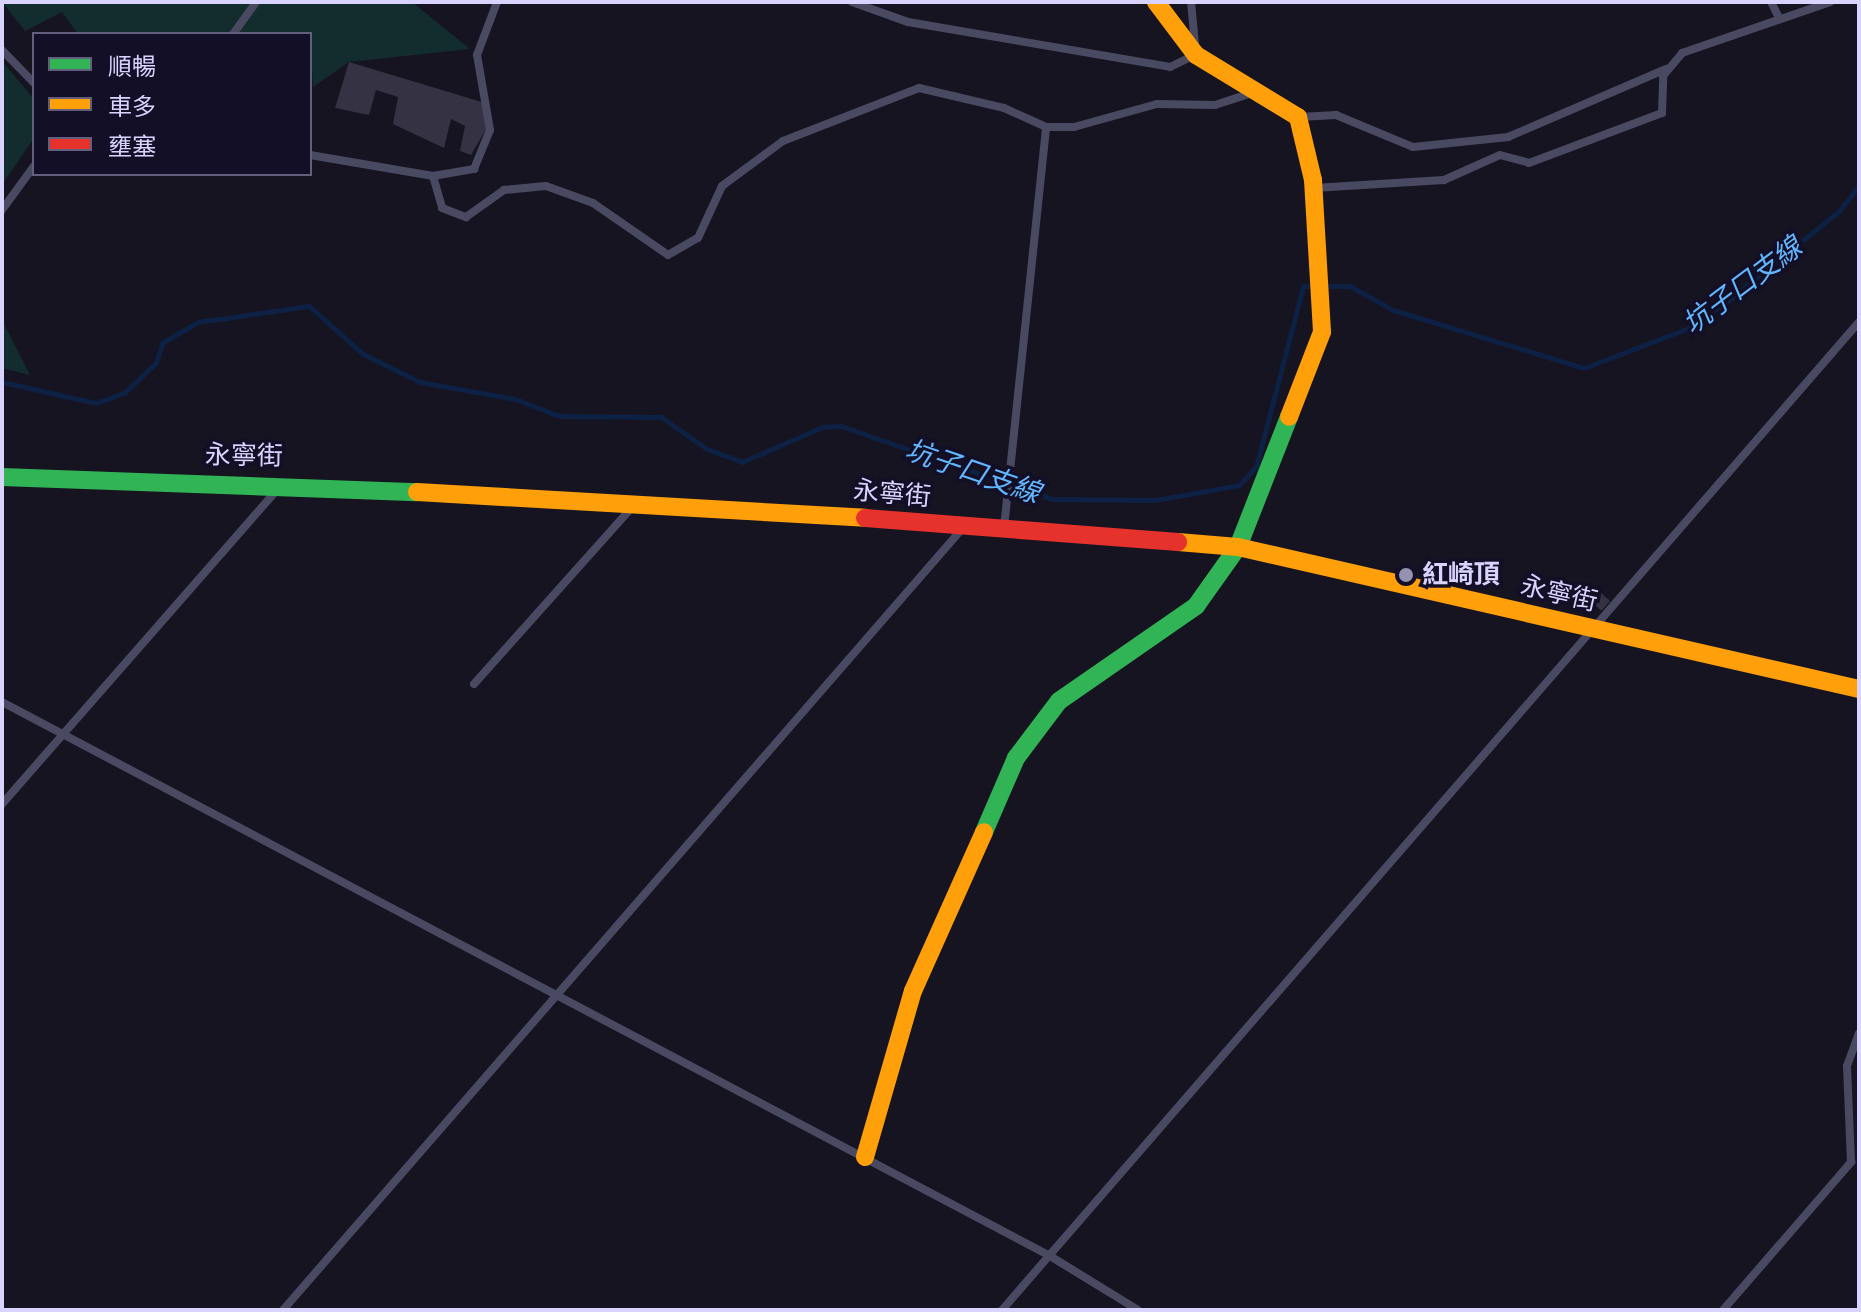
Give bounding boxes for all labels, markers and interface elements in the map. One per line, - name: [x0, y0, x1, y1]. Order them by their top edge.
- legend: [32, 32, 312, 176]
- text: 順暢: [108, 52, 156, 81]
- text: 車多: [108, 92, 156, 121]
- text: 壅塞: [108, 132, 156, 161]
- water label: 坑子口支線: [1676, 229, 1808, 341]
- water label: 坑子口支線: [901, 432, 1045, 510]
- street label: 永寧街: [205, 440, 283, 472]
- street label: 永寧街: [852, 475, 932, 513]
- place label: 紅崎頂: [1422, 559, 1500, 591]
- marker: 紅崎頂: [1397, 566, 1415, 584]
- street label: 永寧街: [1517, 570, 1601, 618]

